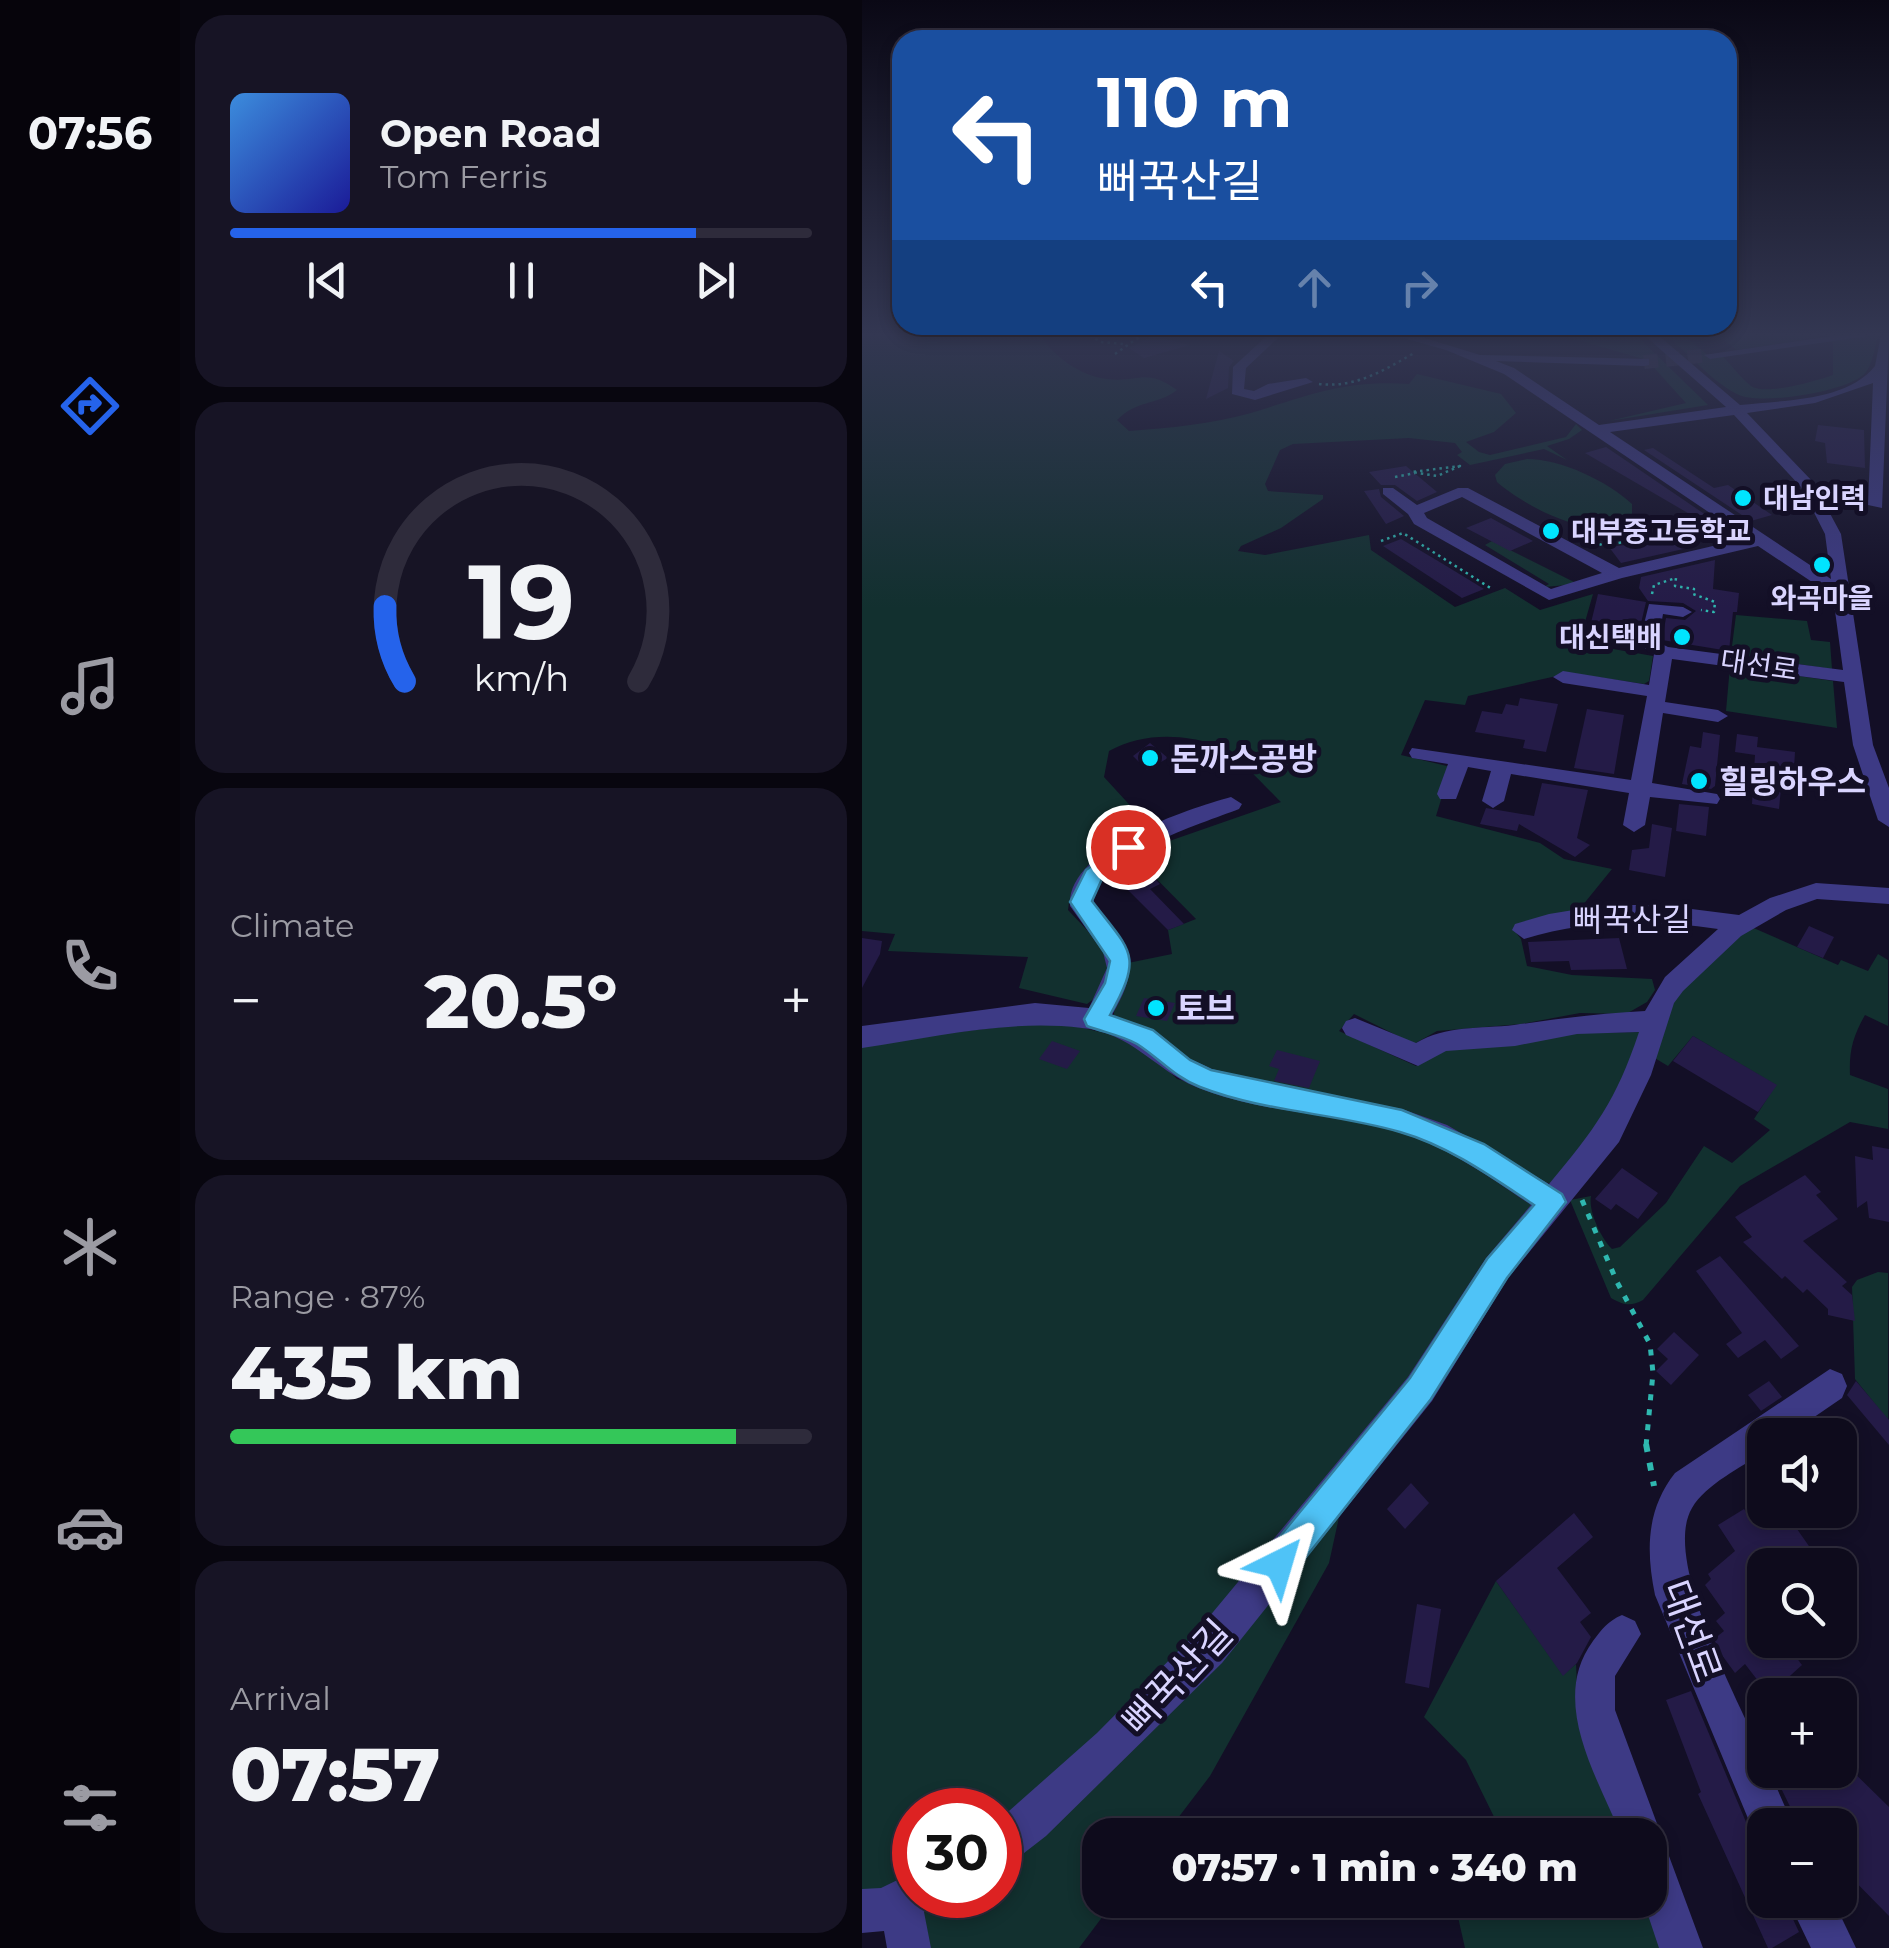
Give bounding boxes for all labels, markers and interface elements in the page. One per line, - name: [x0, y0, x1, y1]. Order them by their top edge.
- text: 110 m: [1097, 59, 1293, 145]
- icon: left: [932, 70, 1062, 200]
- text: 07:56: [28, 105, 152, 160]
- text: Open Road: [380, 110, 602, 157]
- text: 뻐꾹산길: [1097, 153, 1263, 208]
- text: Tom Ferris: [380, 157, 547, 196]
- icon: previous: [300, 253, 355, 308]
- icon: pause: [494, 253, 549, 308]
- icon: next: [688, 253, 743, 308]
- icon: left: [1182, 260, 1237, 315]
- icon: ahead: [1287, 260, 1342, 315]
- icon: right: [1392, 260, 1447, 315]
- icon: directions: [55, 371, 125, 441]
- place label: 대남인력: [1763, 481, 1866, 515]
- marker: 대남인력: [1732, 487, 1754, 509]
- place label: 대부중고등학교: [1571, 514, 1751, 548]
- marker: 대부중고등학교: [1540, 520, 1562, 542]
- text: 19: [467, 538, 575, 665]
- marker: 와곡마을: [1811, 554, 1833, 576]
- place label: 와곡마을: [1770, 581, 1874, 615]
- place label: 대신택배: [1559, 620, 1662, 654]
- marker: 대신택배: [1671, 626, 1693, 648]
- street label: 대선로: [1718, 643, 1800, 687]
- icon: music: [55, 651, 125, 721]
- text: km/h: [473, 656, 569, 700]
- place label: 돈까스공방: [1170, 739, 1317, 778]
- marker: 돈까스공방: [1139, 747, 1161, 769]
- place label: 힐링하우스: [1719, 762, 1866, 801]
- marker: 힐링하우스: [1688, 770, 1710, 792]
- pin: [1086, 805, 1171, 890]
- icon: arrive: [1101, 820, 1156, 875]
- street label: 뻐꾹산길: [1573, 900, 1691, 939]
- text: Climate: [230, 906, 354, 945]
- icon: phone: [55, 931, 125, 1001]
- text: 20.5°: [424, 955, 618, 1047]
- text: −: [230, 967, 262, 1034]
- text: +: [780, 967, 812, 1034]
- place label: 토브: [1176, 989, 1235, 1028]
- marker: 토브: [1145, 997, 1167, 1019]
- icon: climate: [55, 1212, 125, 1282]
- text: Range · 87%: [230, 1277, 425, 1316]
- text: 435 km: [230, 1326, 523, 1418]
- map controls: [1747, 1418, 1857, 1918]
- button: sound: [1747, 1418, 1857, 1528]
- icon: car: [55, 1492, 125, 1562]
- position arrow: [1227, 1512, 1331, 1616]
- button: search: [1747, 1548, 1857, 1658]
- street label: 대선로: [1652, 1574, 1732, 1688]
- street label: 뻐꾹산길: [1112, 1610, 1242, 1744]
- button: +: [1747, 1678, 1857, 1788]
- text: Arrival: [230, 1679, 331, 1718]
- text: 07:57: [230, 1728, 440, 1820]
- icon: filters: [55, 1773, 125, 1843]
- speed limit sign: 30: [892, 1788, 1022, 1918]
- button: −: [1747, 1808, 1857, 1918]
- text: 07:57 · 1 min · 340 m: [1171, 1844, 1578, 1891]

